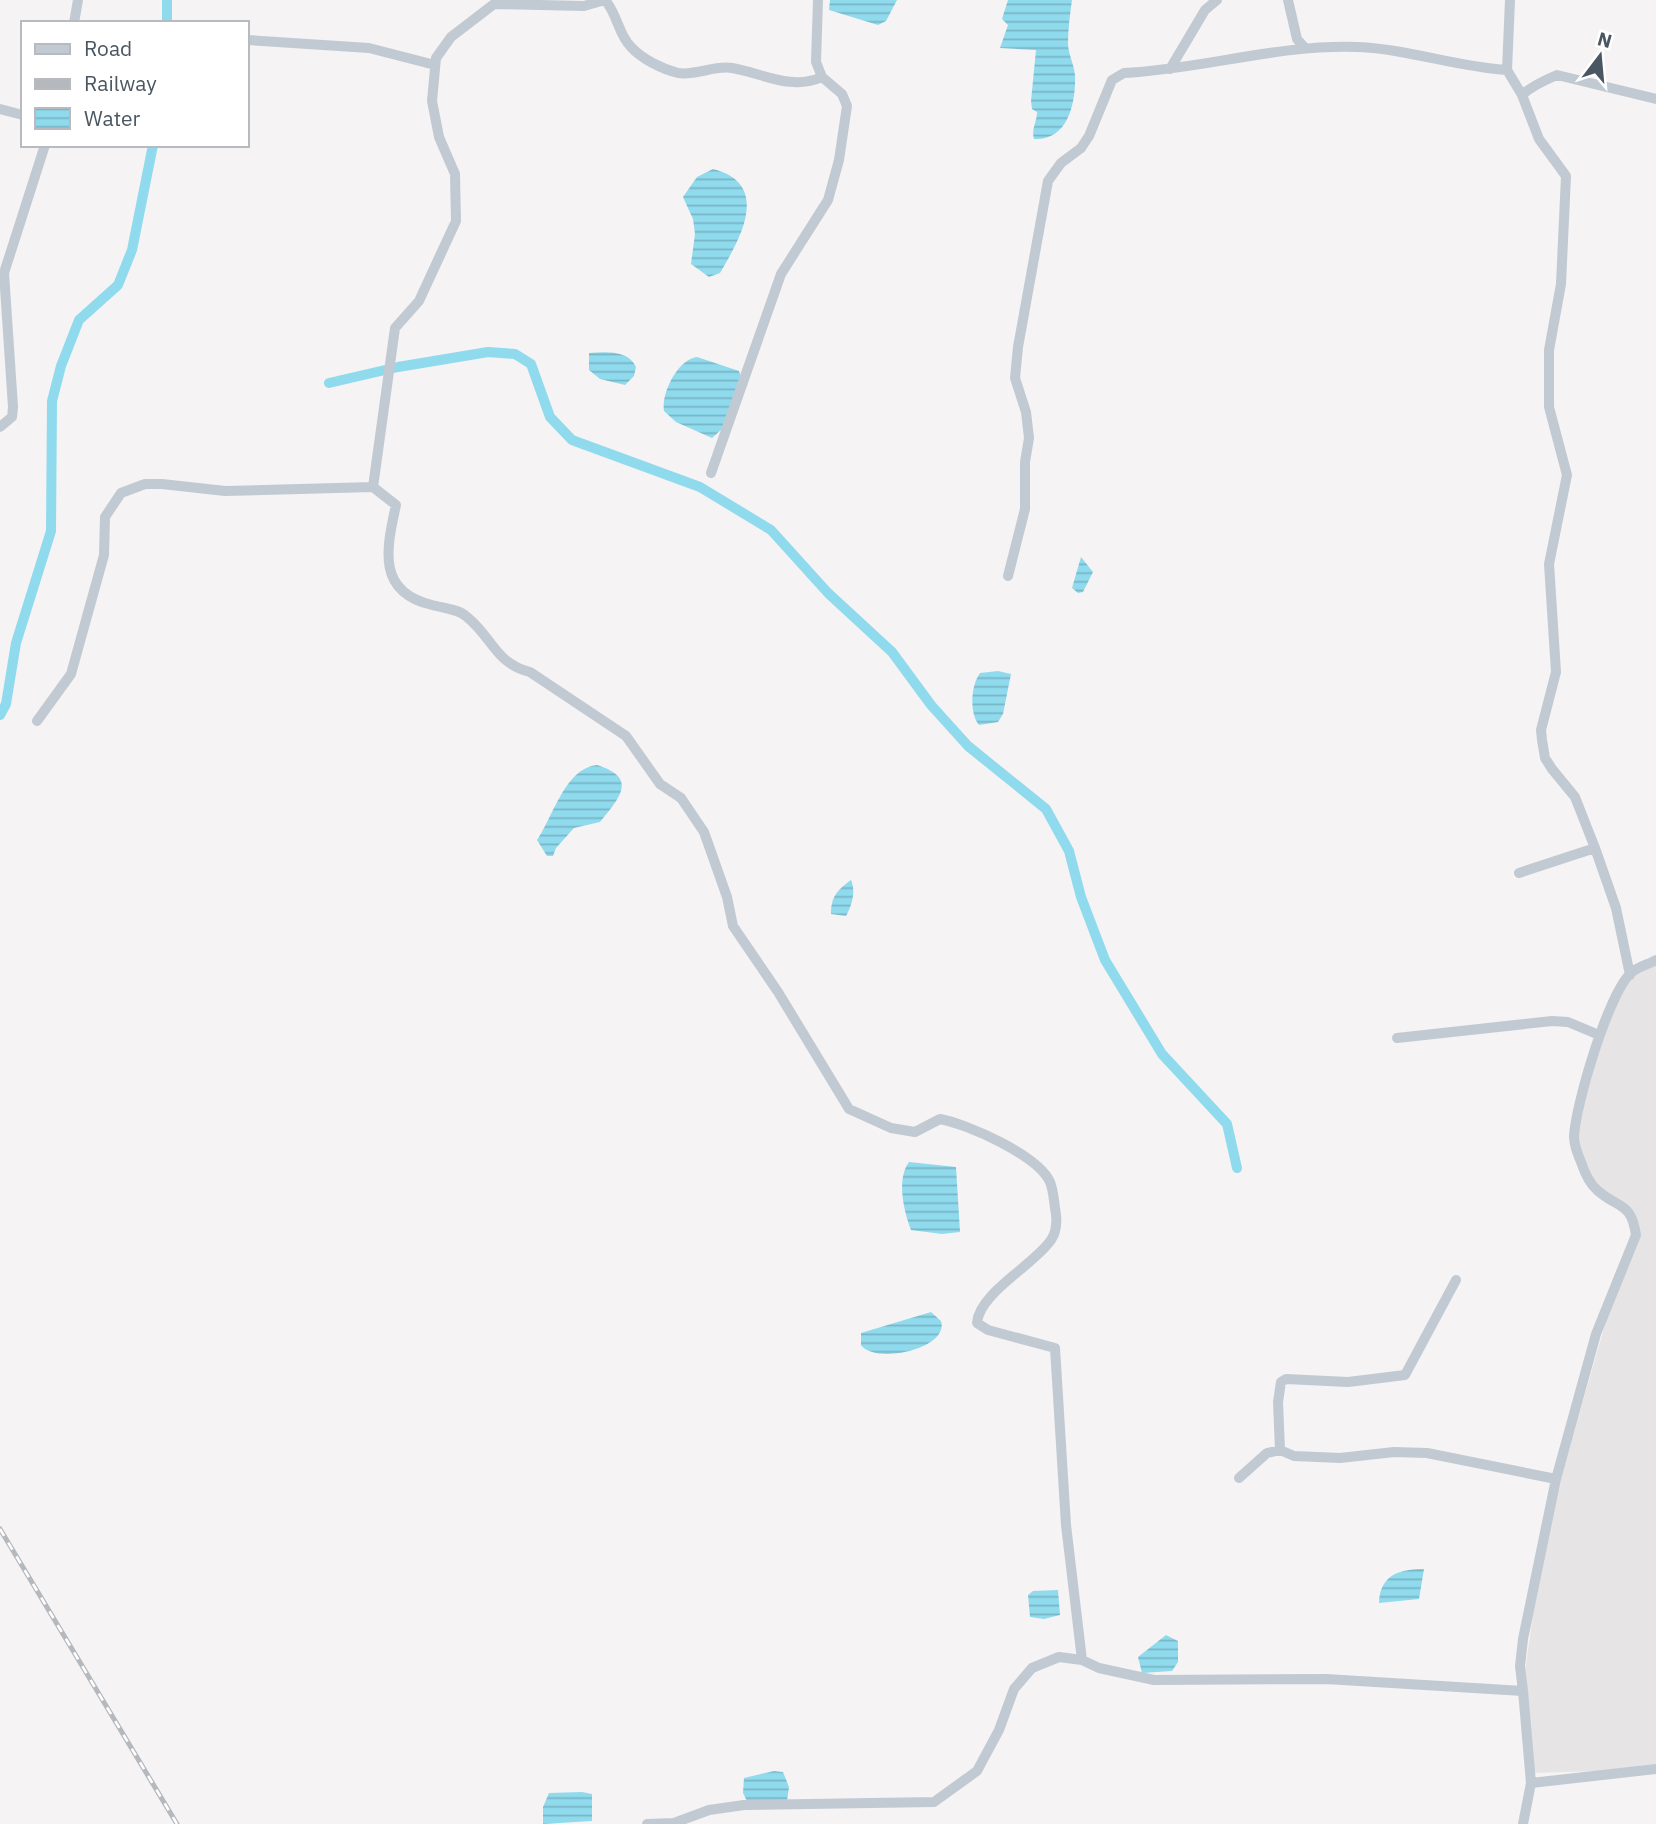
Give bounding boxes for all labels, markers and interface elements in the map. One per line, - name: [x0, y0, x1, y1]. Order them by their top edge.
- legend: [21, 21, 248, 147]
- north arrow: [1565, 21, 1635, 91]
- text: N: [1595, 26, 1615, 53]
- text: Road: [84, 34, 132, 62]
- text: Railway: [84, 69, 157, 97]
- text: Water: [84, 104, 141, 132]

